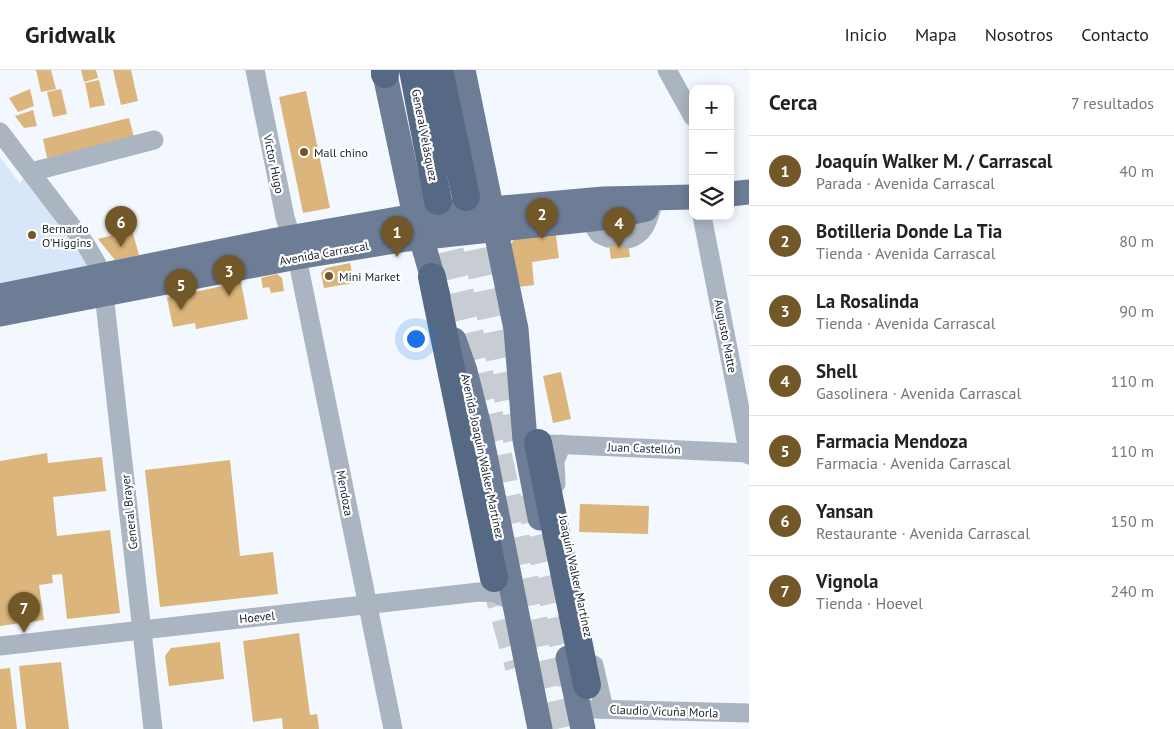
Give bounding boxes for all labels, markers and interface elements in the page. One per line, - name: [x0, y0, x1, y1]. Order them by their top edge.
- text: Gridwalk: [25, 19, 115, 50]
- text: Inicio: [844, 23, 887, 46]
- text: Mapa: [915, 23, 957, 46]
- text: Nosotros: [985, 23, 1053, 46]
- text: Contacto: [1081, 23, 1149, 46]
- map controls: [689, 85, 734, 220]
- button: +: [689, 85, 734, 130]
- street label: General Velásquez: [409, 88, 441, 182]
- text: Cerca: [769, 89, 818, 116]
- text: 7 resultados: [1071, 93, 1154, 113]
- button: −: [689, 130, 734, 175]
- street label: Víctor Hugo: [260, 132, 288, 195]
- place label: Mall chino: [314, 145, 368, 160]
- marker: Mall chino: [298, 146, 310, 158]
- text: Joaquín Walker M. / Carrascal: [816, 149, 1052, 173]
- text: 1: [780, 161, 790, 181]
- text: 40 m: [1119, 161, 1154, 181]
- text: Parada · Avenida Carrascal: [816, 173, 995, 193]
- button: layers: [689, 175, 734, 220]
- pin: 2: [526, 198, 558, 239]
- pin: 6: [105, 206, 137, 247]
- pin: 4: [603, 207, 635, 248]
- pin: 1: [381, 216, 413, 257]
- text: Botilleria Donde La Tia: [816, 219, 1002, 243]
- place label: Bernardo O'Higgins: [42, 221, 91, 250]
- marker: Bernardo O'Higgins: [26, 229, 38, 241]
- text: 2: [780, 231, 790, 251]
- text: 80 m: [1119, 231, 1154, 251]
- street label: Avenida Carrascal: [278, 238, 370, 268]
- text: Tienda · Avenida Carrascal: [816, 243, 995, 263]
- pin: 3: [213, 255, 245, 296]
- pin: 5: [165, 269, 197, 310]
- place label: Mini Market: [339, 269, 400, 284]
- marker: Mini Market: [323, 270, 335, 282]
- text: La Rosalinda: [816, 289, 919, 313]
- street label: Augusto Matte: [712, 298, 740, 374]
- text: 3: [780, 301, 790, 321]
- text: 90 m: [1119, 301, 1154, 321]
- text: Tienda · Avenida Carrascal: [816, 313, 995, 333]
- your location: [403, 326, 429, 352]
- text: Shell: [816, 359, 857, 383]
- text: 4: [780, 371, 790, 391]
- text: 110 m: [1111, 371, 1154, 391]
- street label: Avenida Joaquín Walker Martínez: [458, 372, 508, 540]
- text: Gasolinera · Avenida Carrascal: [816, 383, 1021, 403]
- text: Farmacia Mendoza: [816, 429, 968, 453]
- street label: Juan Castellón: [606, 439, 681, 457]
- text: 5: [780, 441, 790, 461]
- text: 110 m: [1111, 441, 1154, 461]
- text: Farmacia · Avenida Carrascal: [816, 453, 1011, 473]
- street label: Mendoza: [333, 469, 357, 517]
- street label: General Brayer: [118, 474, 140, 550]
- text: Yansan: [816, 499, 873, 523]
- text: 6: [780, 511, 790, 531]
- text: 150 m: [1111, 511, 1154, 531]
- street label: Joaquín Walker Martínez: [556, 513, 596, 638]
- text: Restaurante · Avenida Carrascal: [816, 523, 1030, 543]
- text: Vignola: [816, 569, 878, 593]
- text: 7: [780, 581, 790, 601]
- text: 240 m: [1111, 581, 1154, 601]
- pin: 7: [8, 592, 40, 633]
- text: Tienda · Hoevel: [816, 593, 923, 613]
- street label: Hoevel: [239, 608, 276, 626]
- street label: Claudio Vicuña Morla: [609, 702, 719, 720]

